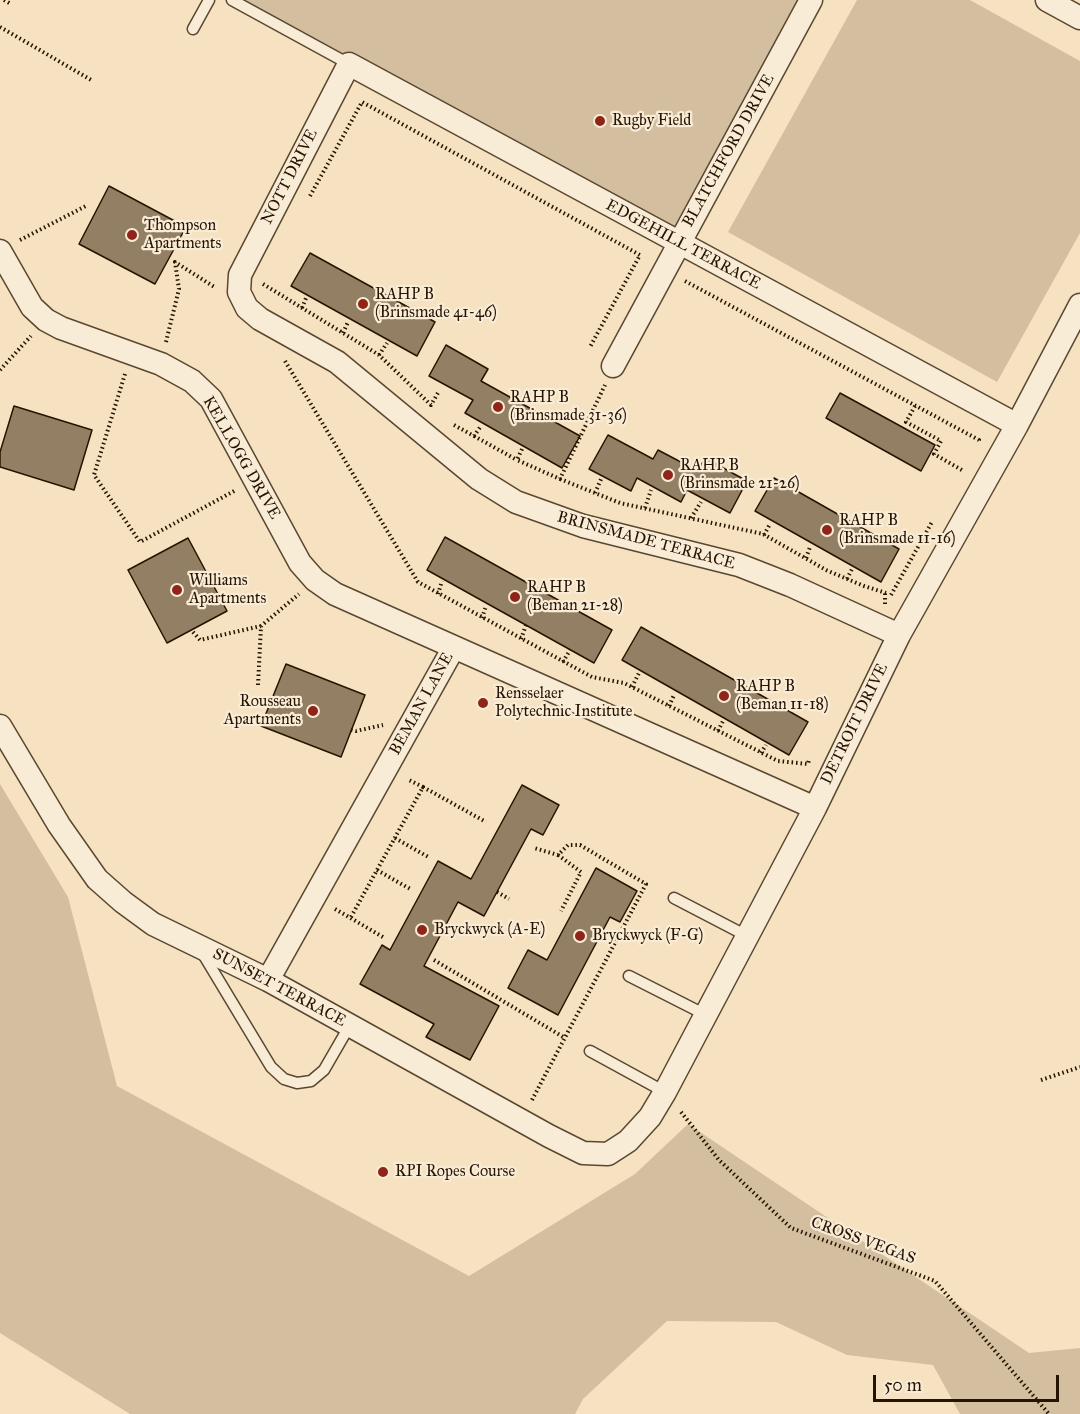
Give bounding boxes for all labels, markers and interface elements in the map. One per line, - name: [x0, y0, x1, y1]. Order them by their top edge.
- street label: BLATCHFORD DRIVE: [679, 71, 779, 231]
- place label: Rugby Field: [612, 111, 691, 131]
- marker: Rugby Field: [593, 114, 607, 128]
- street label: NOTT DRIVE: [258, 126, 322, 228]
- street label: EDGEHILL TERRACE: [602, 196, 764, 294]
- place label: Thompson Apartments: [144, 216, 221, 254]
- marker: Thompson Apartments: [125, 228, 139, 242]
- place label: RAHP B (Brinsmade 41-46): [375, 285, 497, 323]
- marker: RAHP B (Brinsmade 41-46): [356, 297, 370, 311]
- place label: RAHP B (Brinsmade 31-36): [510, 388, 627, 426]
- street label: KELLOGG DRIVE: [198, 393, 284, 523]
- marker: RAHP B (Brinsmade 31-36): [491, 400, 505, 414]
- place label: RAHP B (Brinsmade 21-26): [680, 456, 800, 494]
- marker: RAHP B (Brinsmade 21-26): [661, 468, 675, 482]
- street label: BRINSMADE TERRACE: [555, 508, 737, 574]
- place label: RAHP B (Brinsmade 11-16): [839, 511, 956, 549]
- marker: RAHP B (Brinsmade 11-16): [820, 523, 834, 537]
- place label: Williams Apartments: [189, 571, 266, 609]
- place label: RAHP B (Beman 21-28): [527, 578, 623, 616]
- marker: Williams Apartments: [170, 583, 184, 597]
- marker: RAHP B (Beman 21-28): [508, 590, 522, 604]
- street label: BEMAN LANE: [386, 649, 458, 759]
- street label: DETROIT DRIVE: [817, 660, 893, 788]
- place label: RAHP B (Beman 11-18): [736, 677, 829, 715]
- place label: Rensselaer Polytechnic Institute: [495, 684, 632, 722]
- marker: RAHP B (Beman 11-18): [717, 689, 731, 703]
- place label: Rousseau Apartments: [224, 692, 301, 730]
- marker: Rensselaer Polytechnic Institute: [476, 696, 490, 710]
- marker: Rousseau Apartments: [306, 704, 320, 718]
- place label: Bryckwyck (A-E): [434, 920, 545, 940]
- marker: Bryckwyck (A-E): [415, 923, 429, 937]
- place label: Bryckwyck (F-G): [592, 926, 703, 946]
- marker: Bryckwyck (F-G): [573, 929, 587, 943]
- street label: SUNSET TERRACE: [209, 945, 349, 1031]
- place label: RPI Ropes Course: [395, 1162, 515, 1182]
- marker: RPI Ropes Course: [376, 1165, 390, 1179]
- street label: CROSS VEGAS: [808, 1213, 918, 1269]
- scale bar: [876, 1363, 1062, 1401]
- text: 50 m: [884, 1374, 922, 1396]

